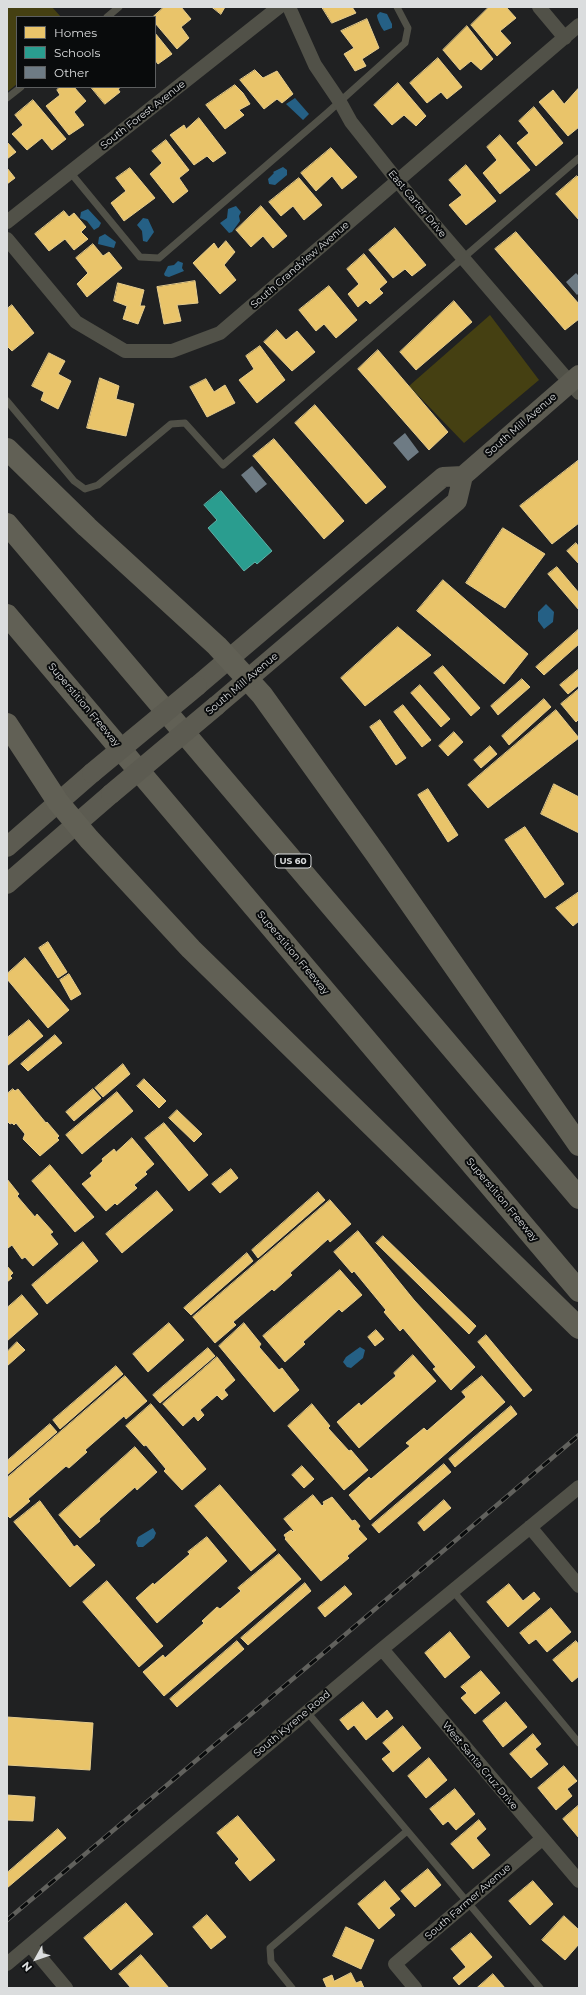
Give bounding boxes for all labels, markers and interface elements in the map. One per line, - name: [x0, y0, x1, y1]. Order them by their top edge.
- legend: [16, 16, 156, 88]
- text: Homes: [54, 25, 97, 40]
- text: Schools: [54, 45, 100, 60]
- text: Other: [54, 65, 89, 80]
- street label: South Forest Avenue: [98, 78, 188, 152]
- street label: East Carter Drive: [385, 168, 449, 240]
- street label: South Grandview Avenue: [248, 219, 352, 311]
- street label: South Mill Avenue: [483, 391, 559, 459]
- street label: South Mill Avenue: [203, 650, 281, 718]
- street label: Superstition Freeway: [46, 661, 122, 749]
- road number: US 60: [275, 854, 311, 868]
- street label: Superstition Freeway: [255, 909, 331, 997]
- street label: Superstition Freeway: [464, 1156, 540, 1244]
- street label: South Kyrene Road: [251, 1688, 333, 1760]
- street label: West Santa Cruz Drive: [440, 1720, 520, 1812]
- street label: South Farmer Avenue: [423, 1862, 513, 1942]
- north arrow: [16, 1939, 56, 1979]
- text: N: [19, 1959, 35, 1975]

